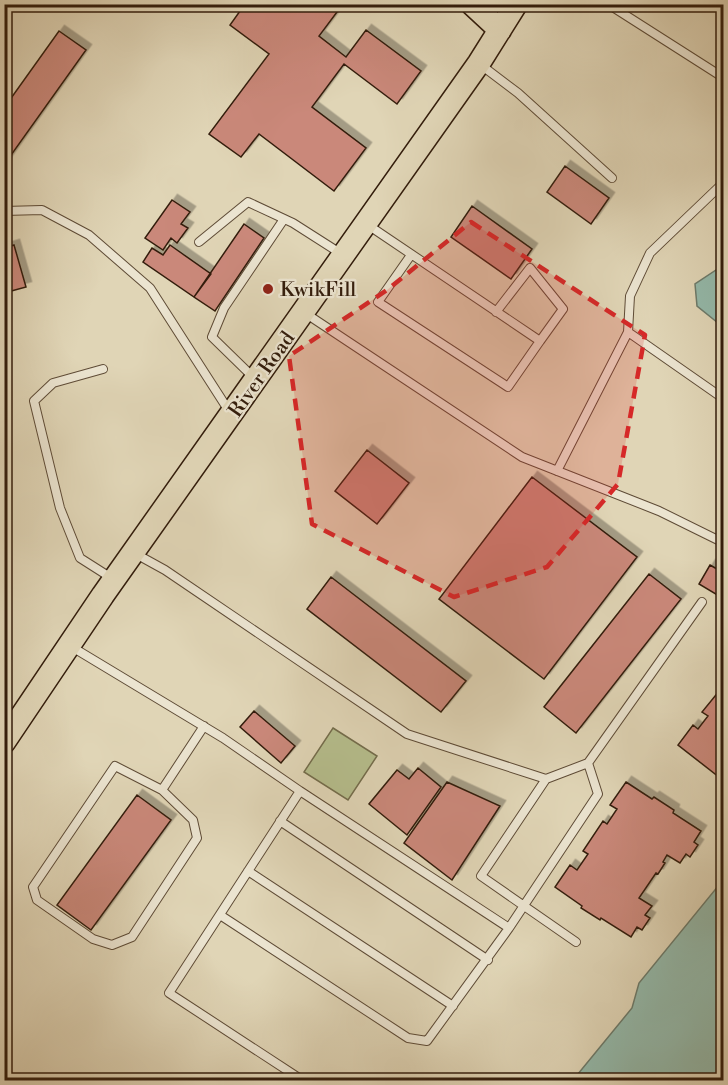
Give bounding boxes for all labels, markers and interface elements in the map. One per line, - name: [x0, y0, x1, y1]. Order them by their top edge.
- place label: KwikFill: [280, 278, 356, 303]
- marker: KwikFill: [261, 282, 275, 296]
- street label: River Road: [224, 327, 301, 423]

